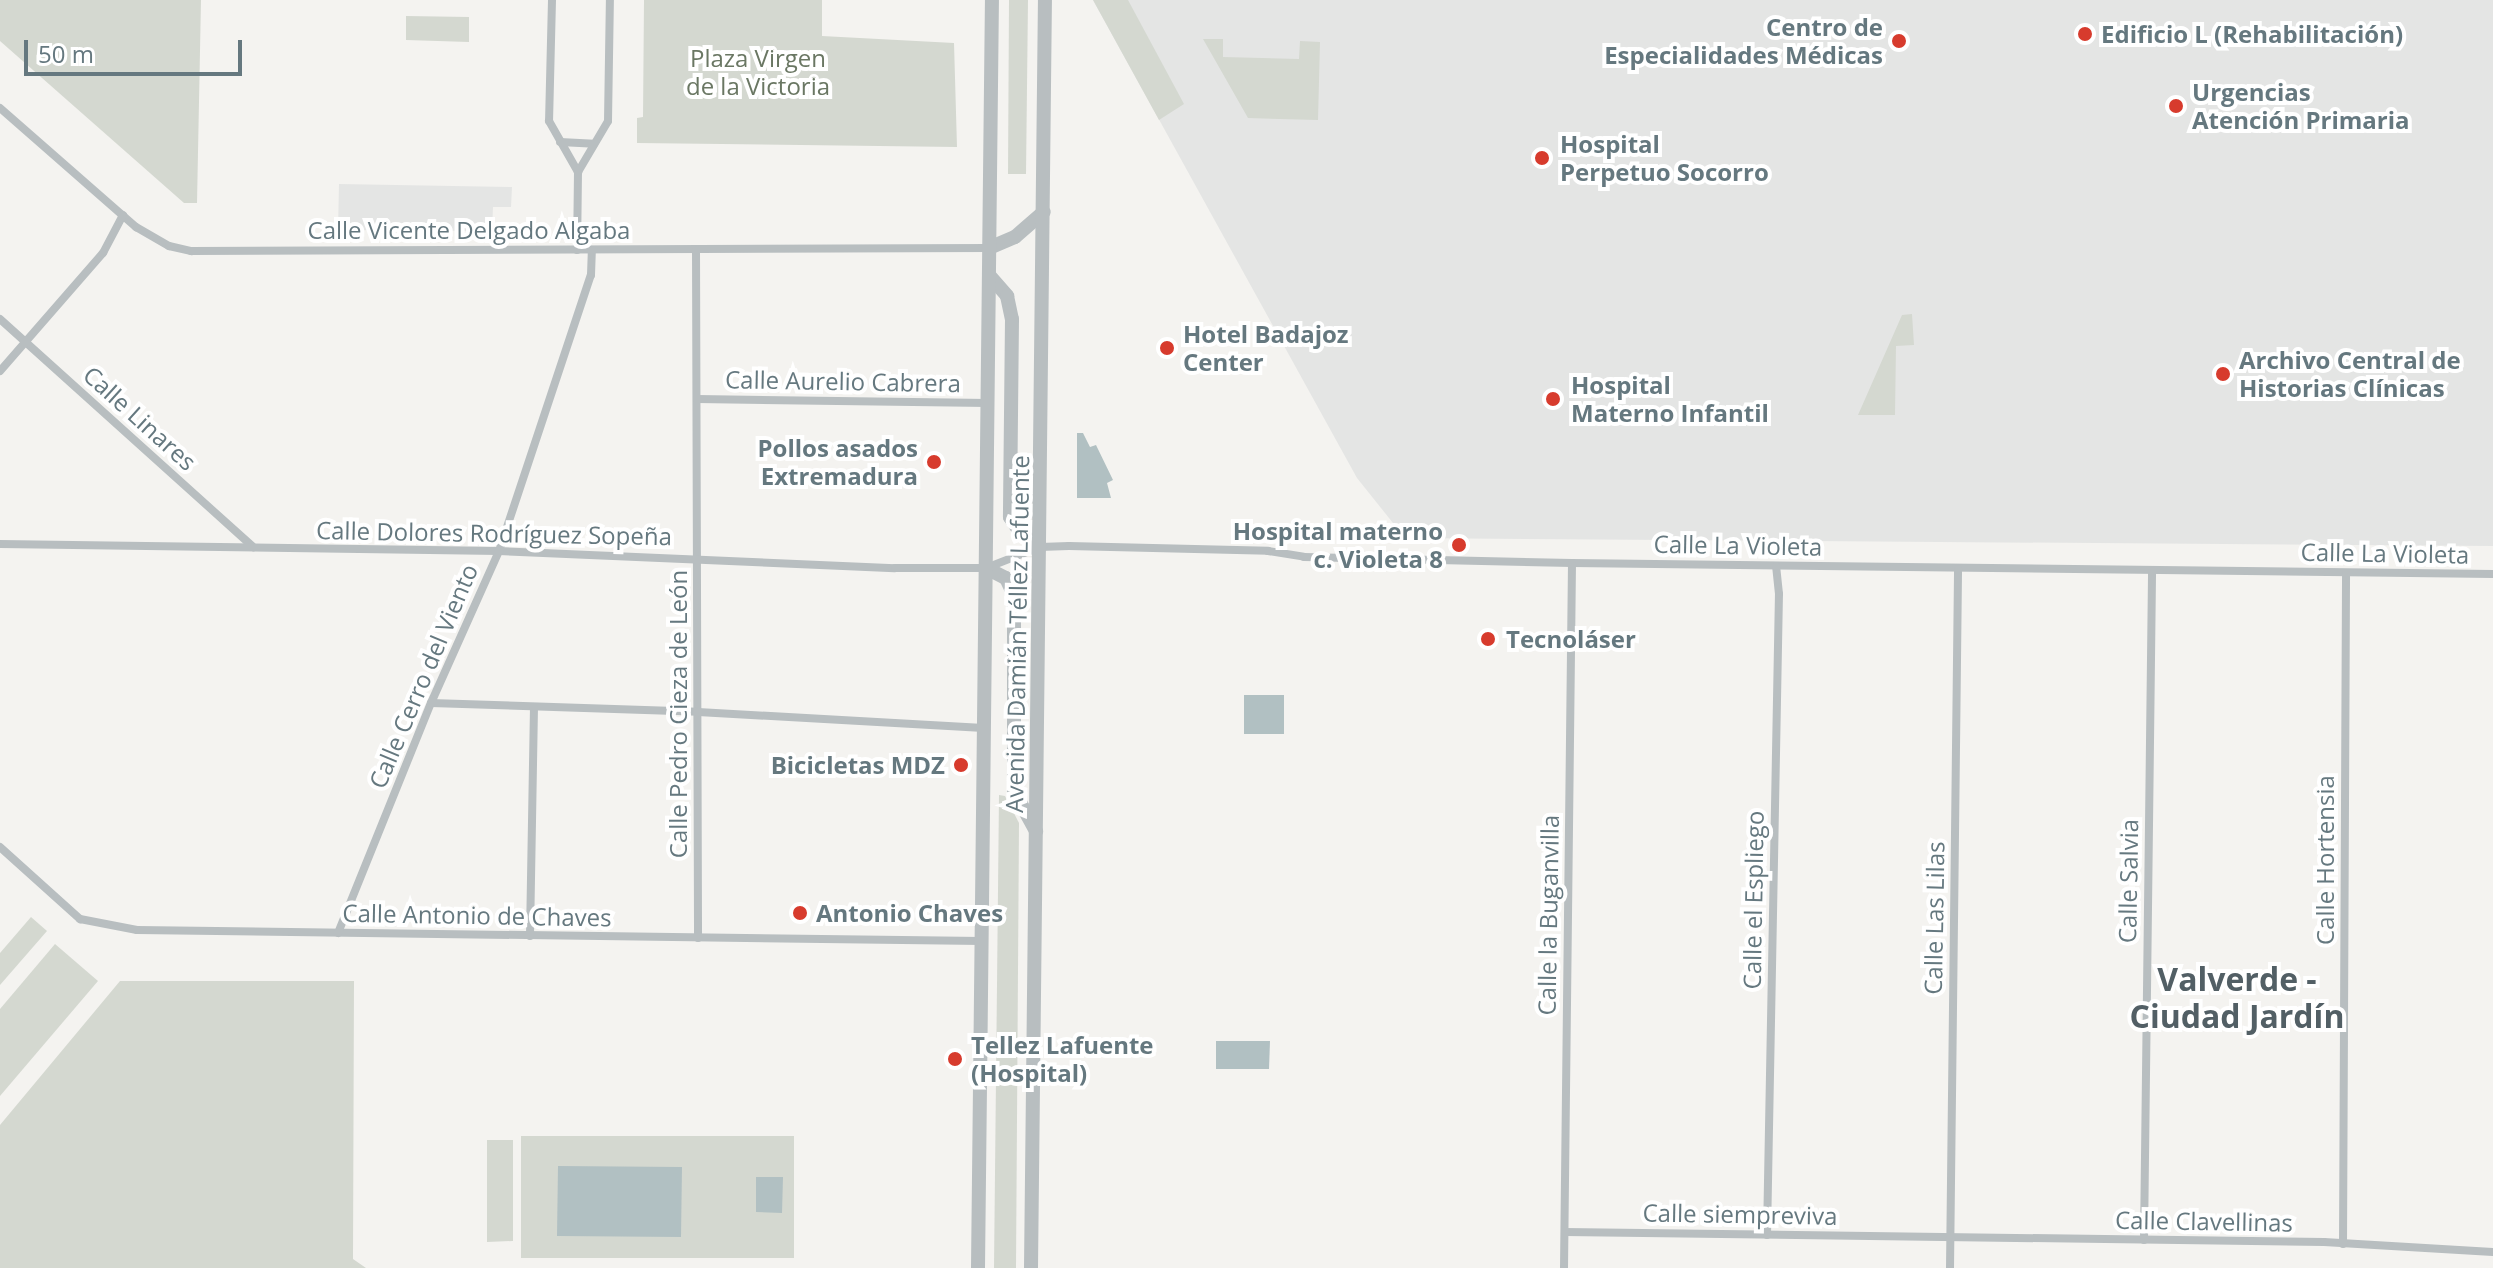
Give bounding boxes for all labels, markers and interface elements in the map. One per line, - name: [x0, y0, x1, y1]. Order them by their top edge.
- place label: Centro de Especialidades Médicas: [1604, 13, 1883, 69]
- place label: Edificio L (Rehabilitación): [2101, 20, 2403, 48]
- scale bar: [28, 24, 246, 74]
- marker: Edificio L (Rehabilitación): [2076, 25, 2094, 43]
- marker: Centro de Especialidades Médicas: [1890, 32, 1908, 50]
- text: 50 m: [38, 37, 94, 70]
- park label: Plaza Virgen de la Victoria: [686, 44, 830, 100]
- place label: Urgencias Atención Primaria: [2192, 78, 2410, 134]
- marker: Urgencias Atención Primaria: [2167, 97, 2185, 115]
- place label: Hospital Perpetuo Socorro: [1560, 130, 1769, 186]
- marker: Hospital Perpetuo Socorro: [1531, 147, 1553, 169]
- street label: Calle Vicente Delgado Algaba: [308, 216, 630, 244]
- place label: Hotel Badajoz Center: [1183, 320, 1349, 376]
- marker: Hotel Badajoz Center: [1158, 339, 1176, 357]
- place label: Archivo Central de Historias Clínicas: [2239, 346, 2461, 402]
- street label: Calle Linares: [78, 360, 202, 476]
- street label: Calle Aurelio Cabrera: [725, 365, 961, 397]
- marker: Archivo Central de Historias Clínicas: [2214, 365, 2232, 383]
- place label: Hospital Materno Infantil: [1571, 371, 1769, 427]
- marker: Hospital Materno Infantil: [1542, 388, 1564, 410]
- place label: Pollos asados Extremadura: [758, 434, 918, 490]
- marker: Pollos asados Extremadura: [925, 453, 943, 471]
- street label: Avenida Damián Téllez Lafuente: [999, 455, 1035, 813]
- street label: Calle Dolores Rodríguez Sopeña: [316, 515, 672, 551]
- place label: Hospital materno c. Violeta 8: [1233, 517, 1443, 573]
- street label: Calle La Violeta: [1653, 529, 1823, 561]
- marker: Hospital materno c. Violeta 8: [1450, 536, 1468, 554]
- street label: Calle La Violeta: [2300, 537, 2470, 569]
- street label: Calle Cerro del Viento: [363, 559, 483, 793]
- street label: Calle Pedro Cieza de León: [664, 570, 692, 858]
- place label: Tecnoláser: [1506, 625, 1636, 653]
- marker: Tecnoláser: [1477, 628, 1499, 650]
- place label: Bicicletas MDZ: [771, 751, 945, 779]
- marker: Bicicletas MDZ: [952, 756, 970, 774]
- street label: Calle Hortensia: [2311, 775, 2339, 945]
- street label: Calle el Espliego: [1737, 810, 1769, 990]
- street label: Calle la Buganvilla: [1532, 814, 1564, 1016]
- street label: Calle Salvia: [2113, 819, 2143, 943]
- street label: Calle Las Lilas: [1918, 841, 1950, 995]
- street label: Calle Antonio de Chaves: [342, 898, 612, 932]
- place label: Antonio Chaves: [816, 899, 1003, 927]
- marker: Antonio Chaves: [791, 904, 809, 922]
- district label: Valverde - Ciudad Jardín: [2130, 961, 2344, 1036]
- place label: Tellez Lafuente (Hospital): [971, 1031, 1154, 1087]
- marker: Tellez Lafuente (Hospital): [946, 1050, 964, 1068]
- street label: Calle siempreviva: [1642, 1198, 1838, 1230]
- street label: Calle Clavellinas: [2115, 1205, 2293, 1237]

